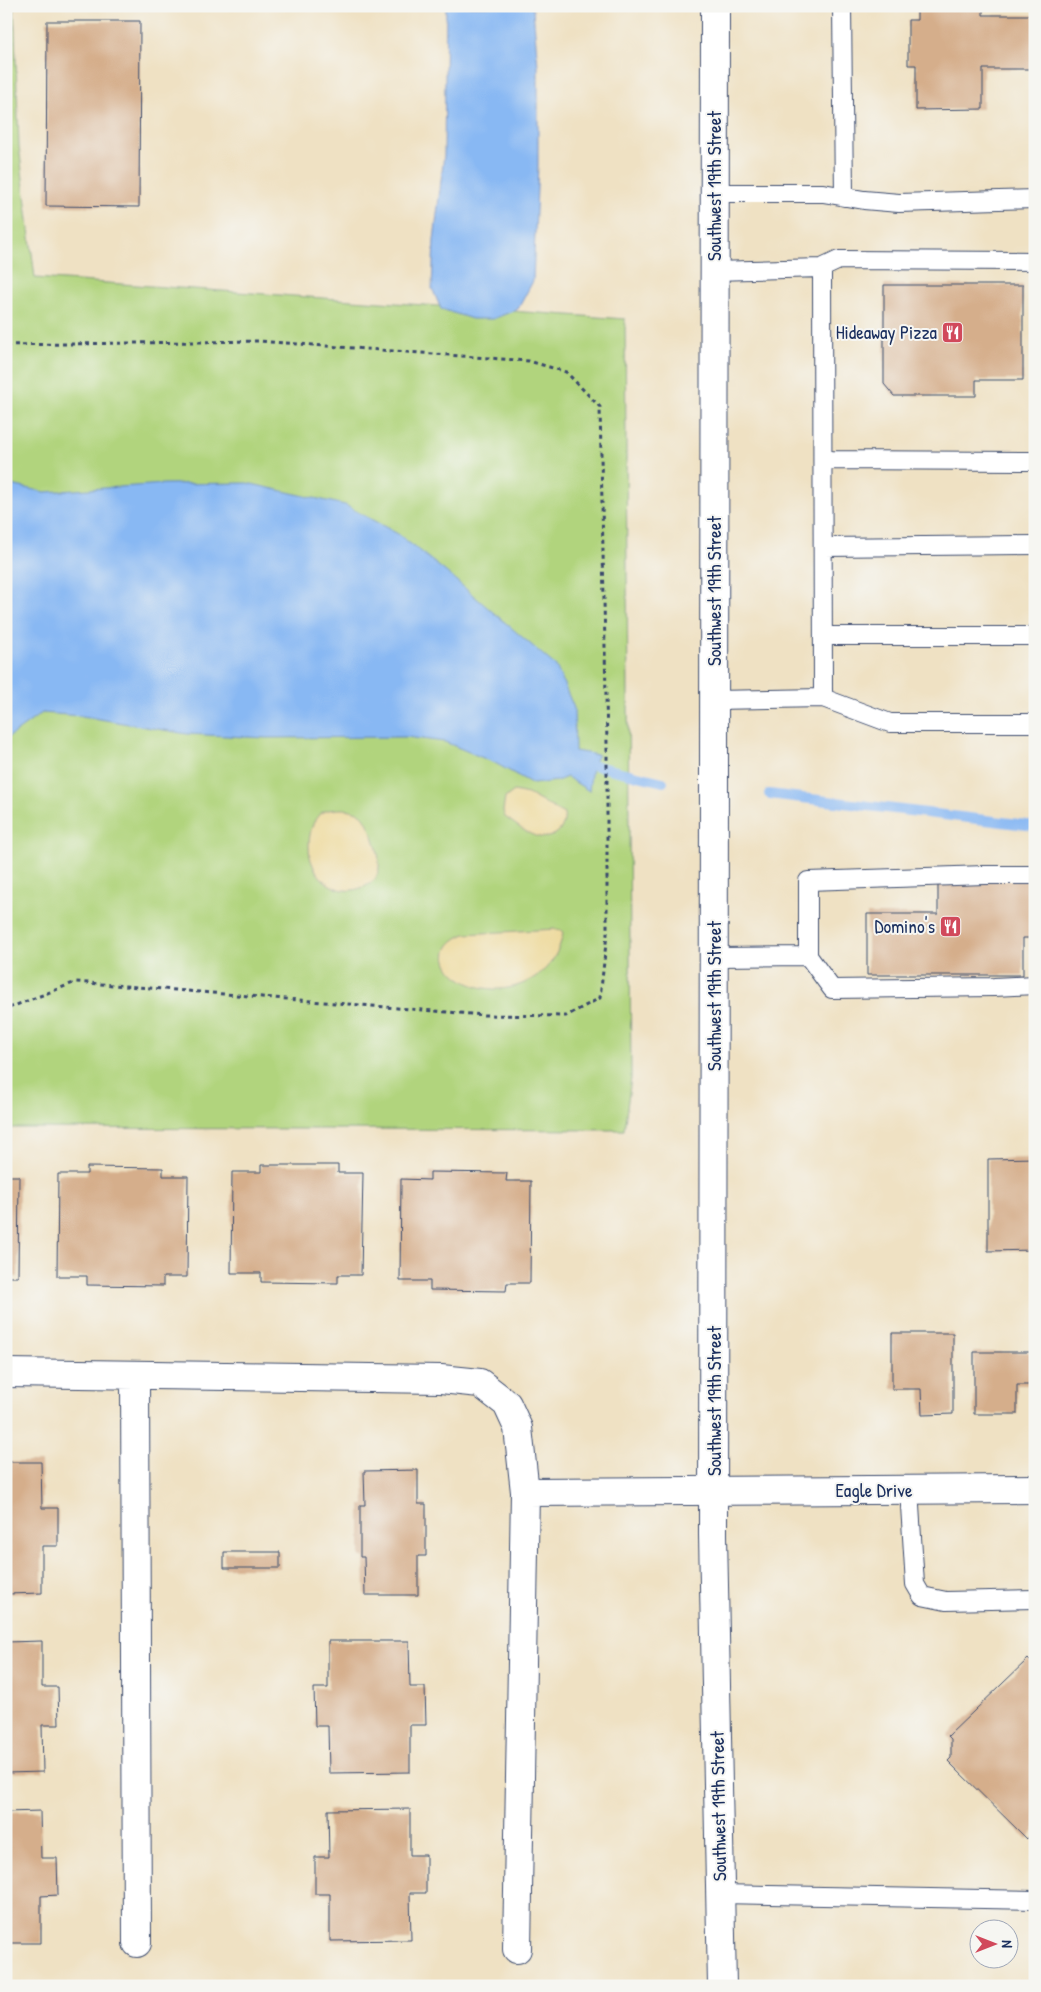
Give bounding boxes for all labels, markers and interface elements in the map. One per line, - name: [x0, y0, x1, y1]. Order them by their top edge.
- street label: Southwest 19th Street: [701, 111, 727, 261]
- place label: Hideaway Pizza: [836, 319, 938, 345]
- restaurant icon: Hideaway Pizza: [941, 320, 965, 344]
- street label: Southwest 19th Street: [701, 516, 727, 666]
- place label: Domino's: [874, 913, 935, 939]
- restaurant icon: Domino's: [939, 914, 963, 938]
- street label: Southwest 19th Street: [701, 921, 727, 1071]
- street label: Southwest 19th Street: [701, 1326, 727, 1476]
- street label: Eagle Drive: [835, 1477, 913, 1503]
- street label: Southwest 19th Street: [704, 1730, 732, 1881]
- north arrow: [968, 1920, 1018, 1970]
- text: N: [998, 1940, 1017, 1948]

